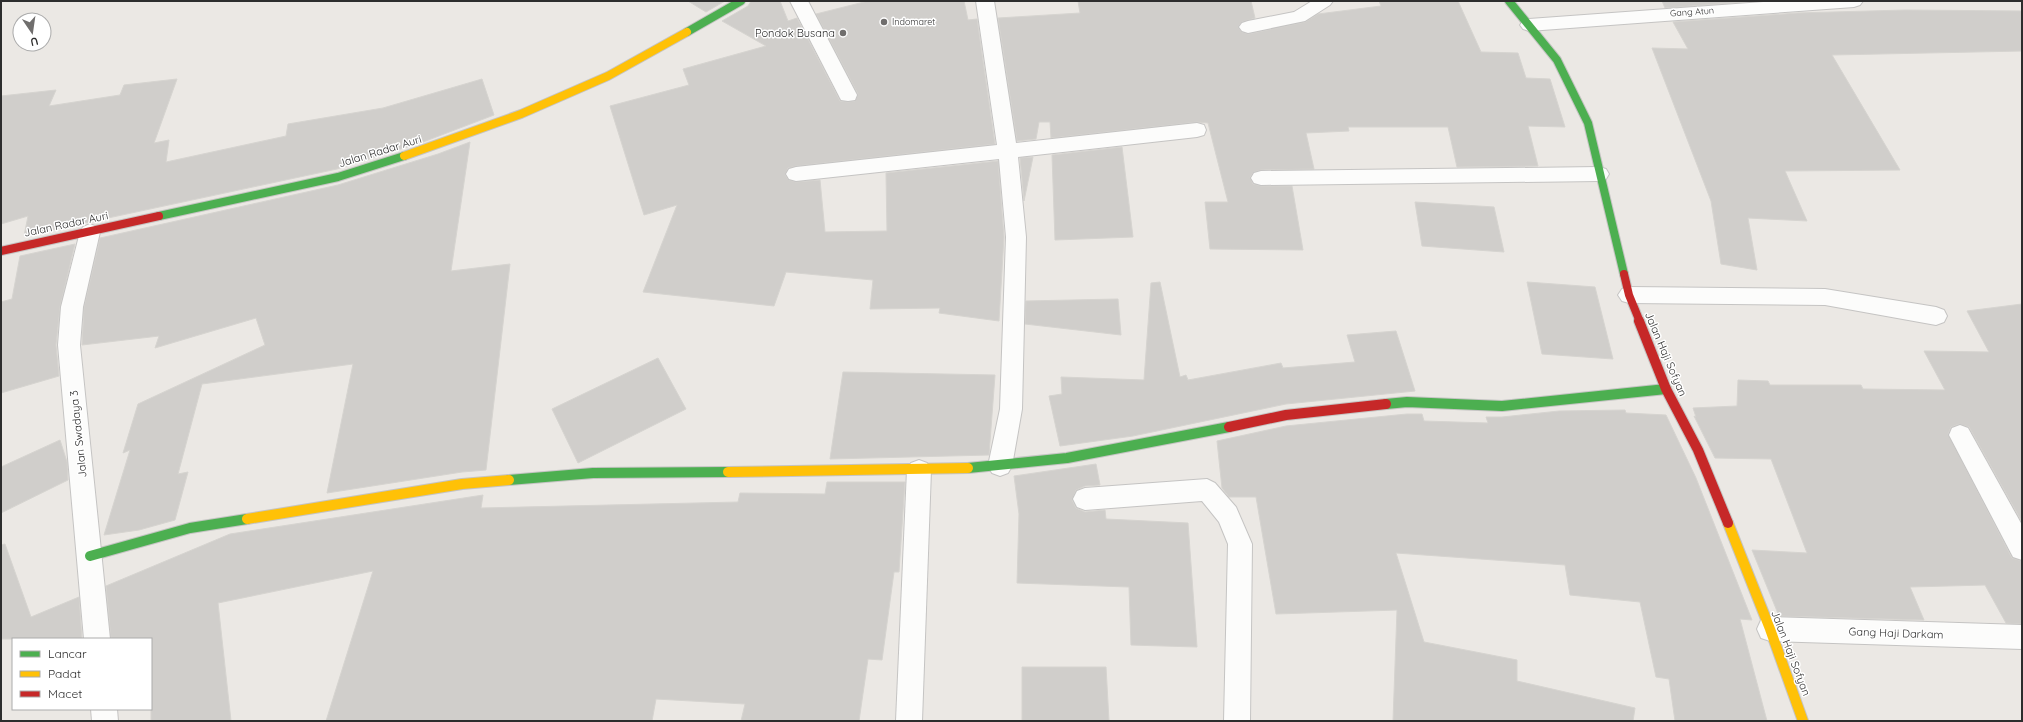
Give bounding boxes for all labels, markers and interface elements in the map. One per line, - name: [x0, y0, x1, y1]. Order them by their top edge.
- street label: Gang Atun: [1670, 4, 1714, 19]
- north arrow: [12, 12, 52, 52]
- place label: Indomaret: [892, 16, 935, 27]
- marker: Indomaret: [879, 17, 889, 27]
- place label: Pondok Busana: [755, 26, 835, 40]
- marker: Pondok Busana: [838, 28, 848, 38]
- text: U: [29, 34, 40, 49]
- street label: Jalan Radar Auri: [337, 132, 423, 170]
- street label: Jalan Radar Auri: [22, 208, 110, 240]
- street label: Jalan Haji Sofyan: [1642, 310, 1690, 398]
- street label: Jalan Swadaya 3: [66, 389, 90, 478]
- street label: Jalan Haji Sofyan: [1768, 608, 1814, 698]
- street label: Gang Haji Darkam: [1848, 624, 1944, 642]
- legend: [12, 638, 152, 710]
- text: Lancar: [48, 646, 87, 661]
- text: Padat: [48, 666, 81, 681]
- text: Macet: [48, 686, 82, 701]

